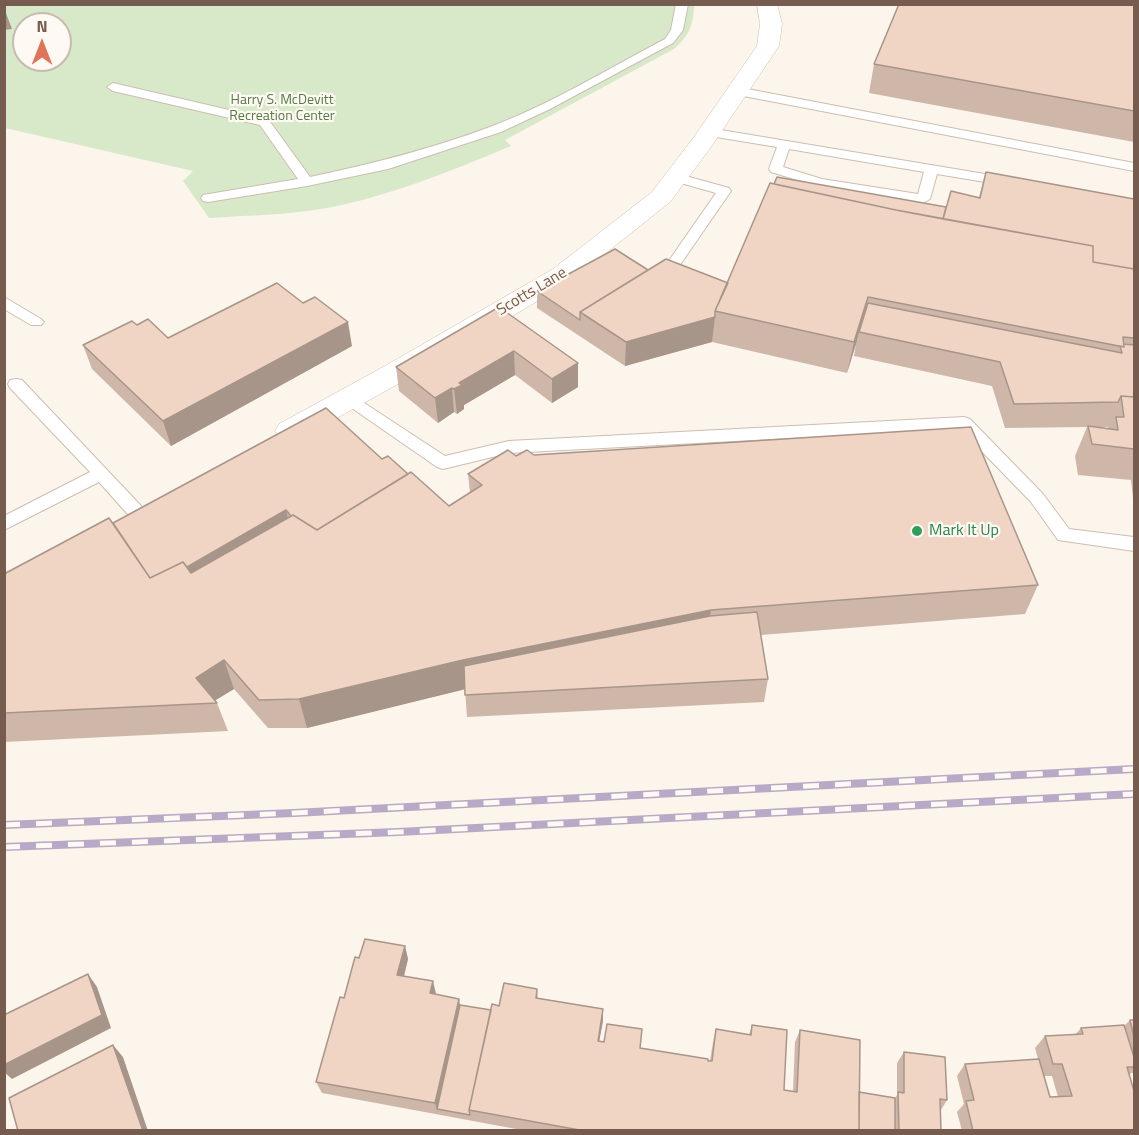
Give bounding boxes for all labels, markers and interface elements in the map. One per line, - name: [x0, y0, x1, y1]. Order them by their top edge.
- north arrow: [12, 12, 72, 72]
- text: N: [36, 14, 48, 38]
- park label: Harry S. McDevitt Recreation Center: [229, 93, 335, 125]
- street label: Scotts Lane: [493, 264, 571, 320]
- place label: Mark It Up: [929, 521, 999, 541]
- marker: Mark It Up: [910, 524, 924, 538]

